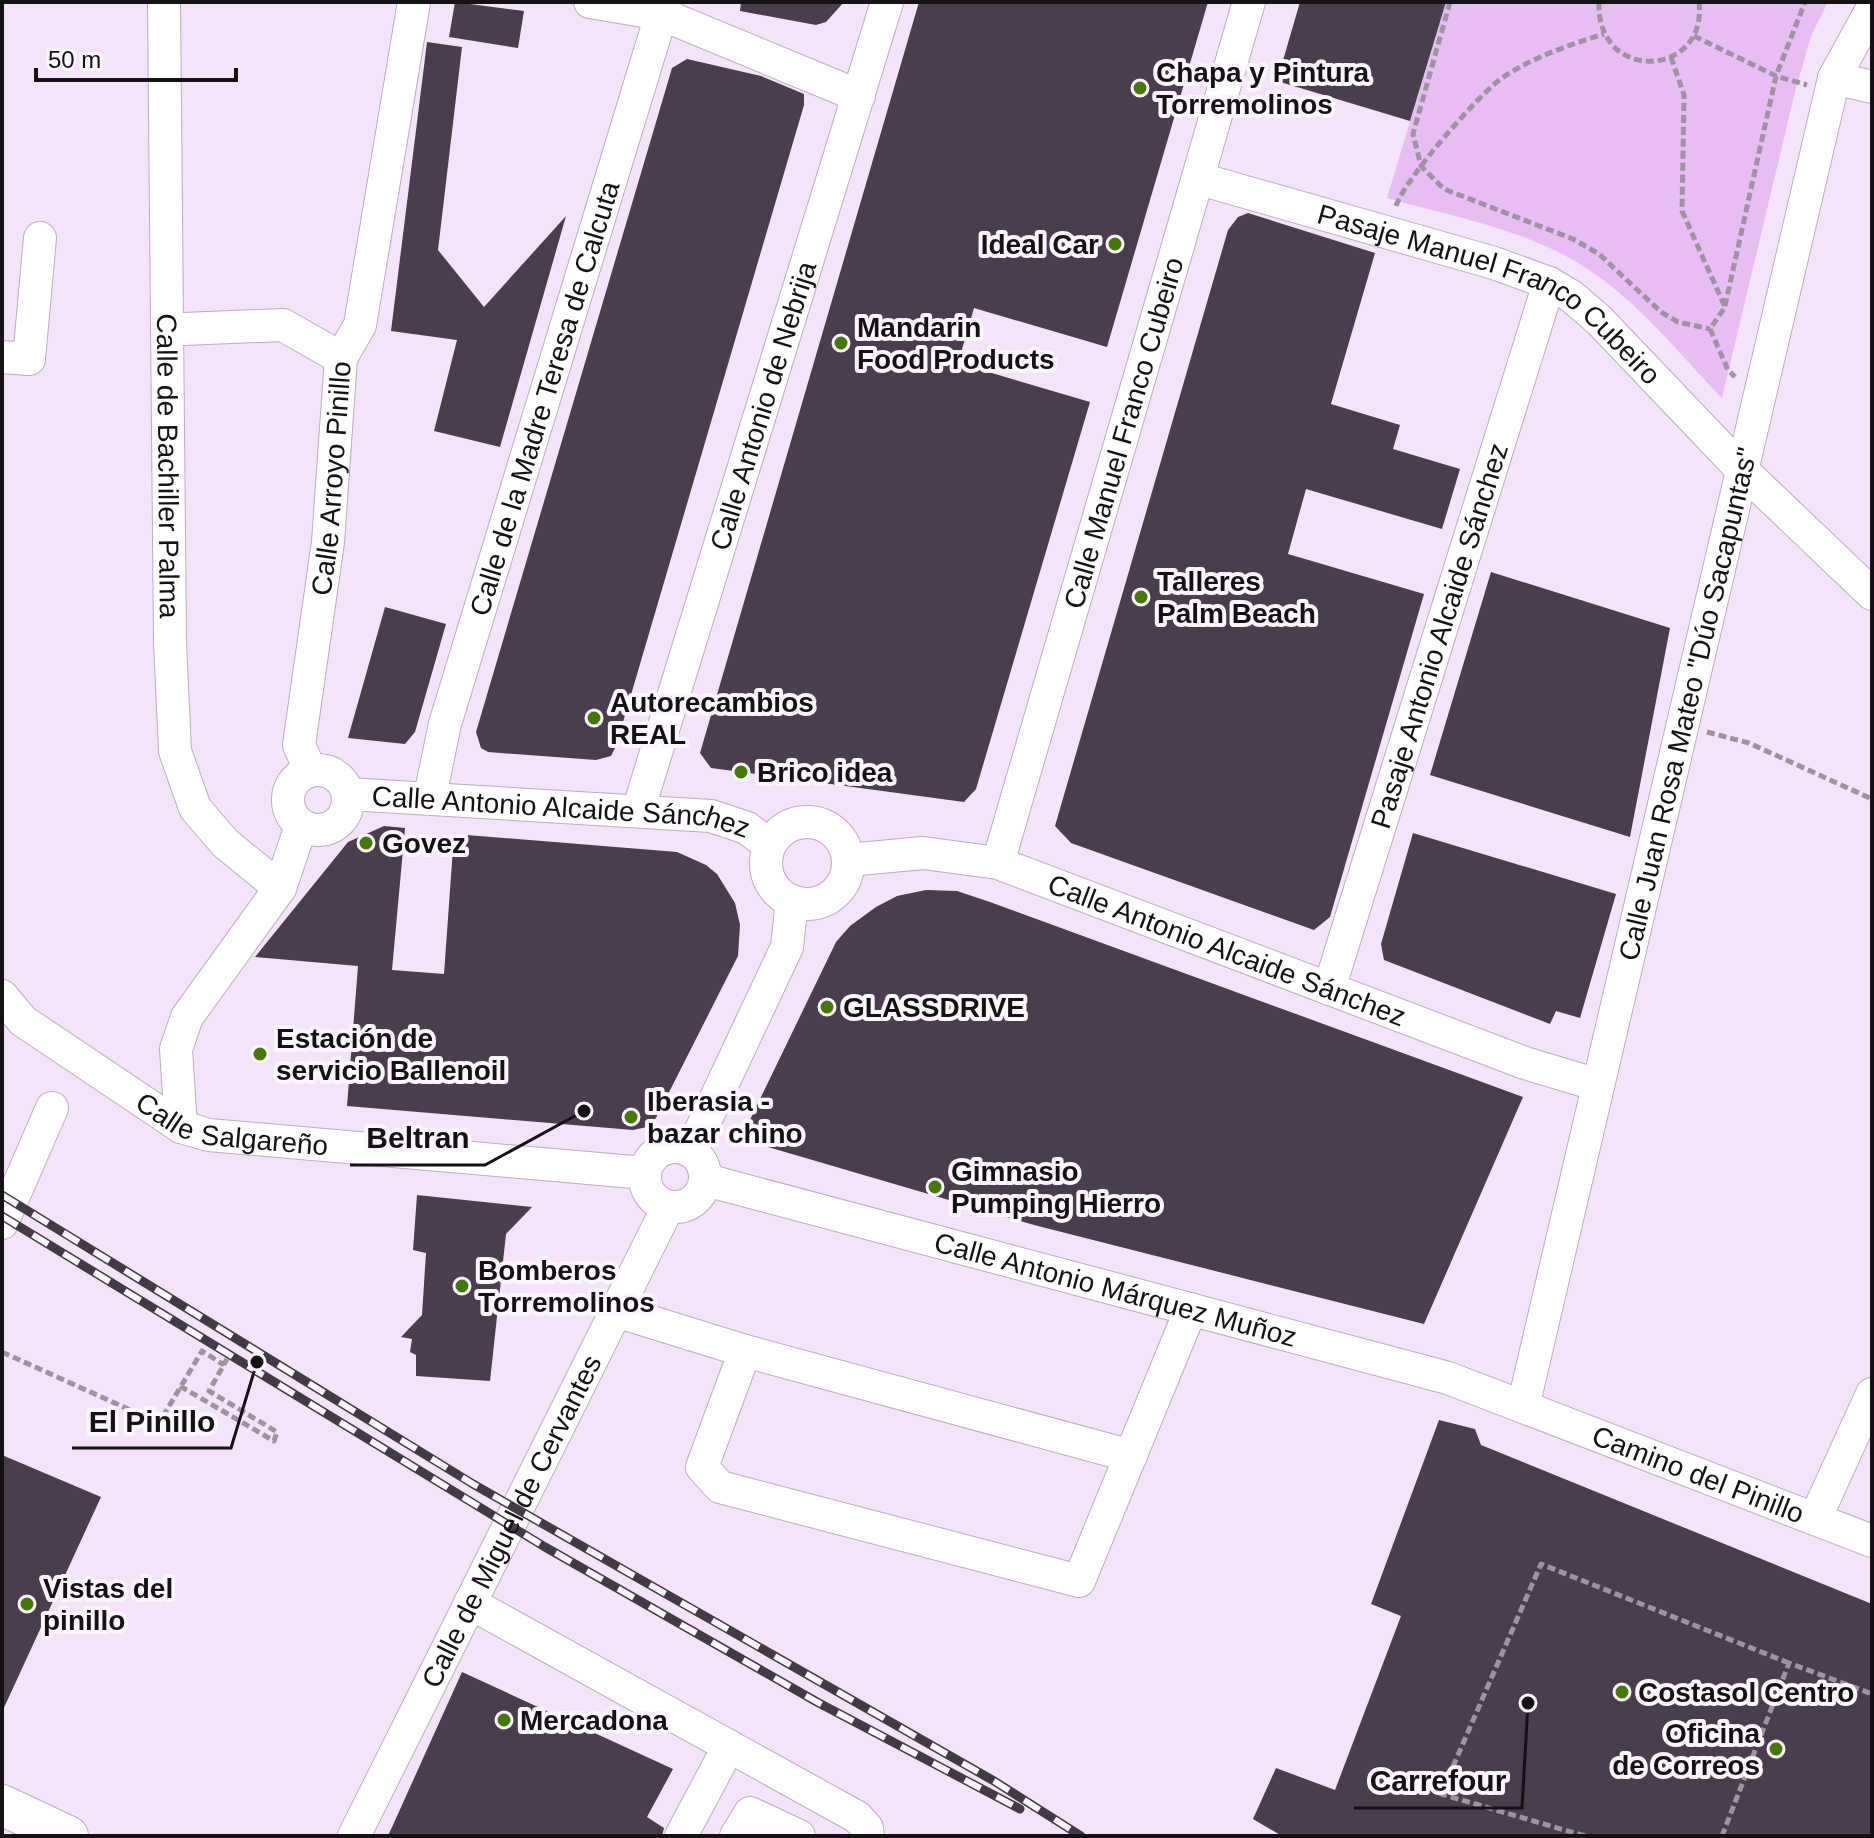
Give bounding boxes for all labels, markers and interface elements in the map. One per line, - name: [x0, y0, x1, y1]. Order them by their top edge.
- scale bar: [36, 32, 236, 82]
- text: 50 m: [48, 46, 101, 73]
- place label: Chapa y Pintura Torremolinos: [1156, 57, 1370, 120]
- marker: Chapa y Pintura Torremolinos: [1131, 79, 1149, 97]
- street label: Calle de la Madre Teresa de Calcuta: [464, 177, 626, 619]
- street label: Pasaje Manuel Franco Cubeiro: [1314, 198, 1667, 391]
- place label: Ideal Car: [981, 229, 1099, 260]
- marker: Ideal Car: [1106, 235, 1124, 253]
- street label: Calle Manuel Franco Cubeiro: [1058, 254, 1190, 612]
- street label: Calle Antonio de Nebrija: [704, 257, 822, 554]
- place label: Mandarin Food Products: [857, 312, 1055, 375]
- street label: Calle de Bachiller Palma: [151, 313, 185, 619]
- marker: Mandarin Food Products: [832, 334, 850, 352]
- street label: Calle Arroyo Pinillo: [306, 360, 357, 598]
- street label: Pasaje Antonio Alcaide Sánchez: [1365, 439, 1514, 832]
- street label: Calle Juan Rosa Mateo "Dúo Sacapuntas": [1613, 445, 1763, 964]
- place label: Talleres Palm Beach: [1157, 566, 1316, 629]
- marker: Talleres Palm Beach: [1132, 588, 1150, 606]
- place label: Autorecambios REAL: [610, 687, 814, 750]
- marker: Autorecambios REAL: [585, 709, 603, 727]
- place label: Brico idea: [757, 757, 893, 788]
- marker: Brico idea: [732, 763, 750, 781]
- street label: Calle Antonio Alcaide Sánchez: [371, 780, 754, 844]
- place label: Govez: [382, 828, 466, 859]
- marker: Govez: [357, 834, 375, 852]
- street label: Calle Antonio Alcaide Sánchez: [1044, 868, 1410, 1032]
- place label: GLASSDRIVE: [843, 992, 1025, 1023]
- marker: GLASSDRIVE: [818, 998, 836, 1016]
- place label: Estación de servicio Ballenoil: [276, 1023, 506, 1086]
- marker: Estación de servicio Ballenoil: [251, 1045, 269, 1063]
- street label: Calle Salgareño: [130, 1086, 329, 1161]
- place label: Iberasia - bazar chino: [647, 1086, 803, 1149]
- marker: Iberasia - bazar chino: [622, 1108, 640, 1126]
- callout: Beltran: [350, 1111, 485, 1165]
- text: Beltran: [366, 1121, 470, 1154]
- place label: Gimnasio Pumping Hierro: [951, 1156, 1161, 1219]
- marker: Gimnasio Pumping Hierro: [926, 1178, 944, 1196]
- street label: Calle Antonio Márquez Muñoz: [931, 1227, 1300, 1353]
- place label: Bomberos Torremolinos: [478, 1255, 655, 1318]
- marker: Bomberos Torremolinos: [453, 1277, 471, 1295]
- street label: Calle de Miguel de Cervantes: [416, 1350, 608, 1693]
- callout: El Pinillo: [72, 1394, 231, 1448]
- text: El Pinillo: [89, 1405, 215, 1438]
- street label: Camino del Pinillo: [1588, 1420, 1808, 1529]
- place label: Vistas del pinillo: [43, 1573, 173, 1636]
- marker: Vistas del pinillo: [18, 1595, 36, 1613]
- place label: Costasol Centro: [1638, 1677, 1854, 1708]
- marker: Costasol Centro: [1613, 1683, 1631, 1701]
- place label: Mercadona: [520, 1705, 668, 1736]
- marker: Mercadona: [495, 1711, 513, 1729]
- place label: Oficina de Correos: [1612, 1718, 1760, 1781]
- marker: Oficina de Correos: [1767, 1740, 1785, 1758]
- callout: Carrefour: [1354, 1754, 1522, 1808]
- text: Carrefour: [1370, 1764, 1507, 1797]

